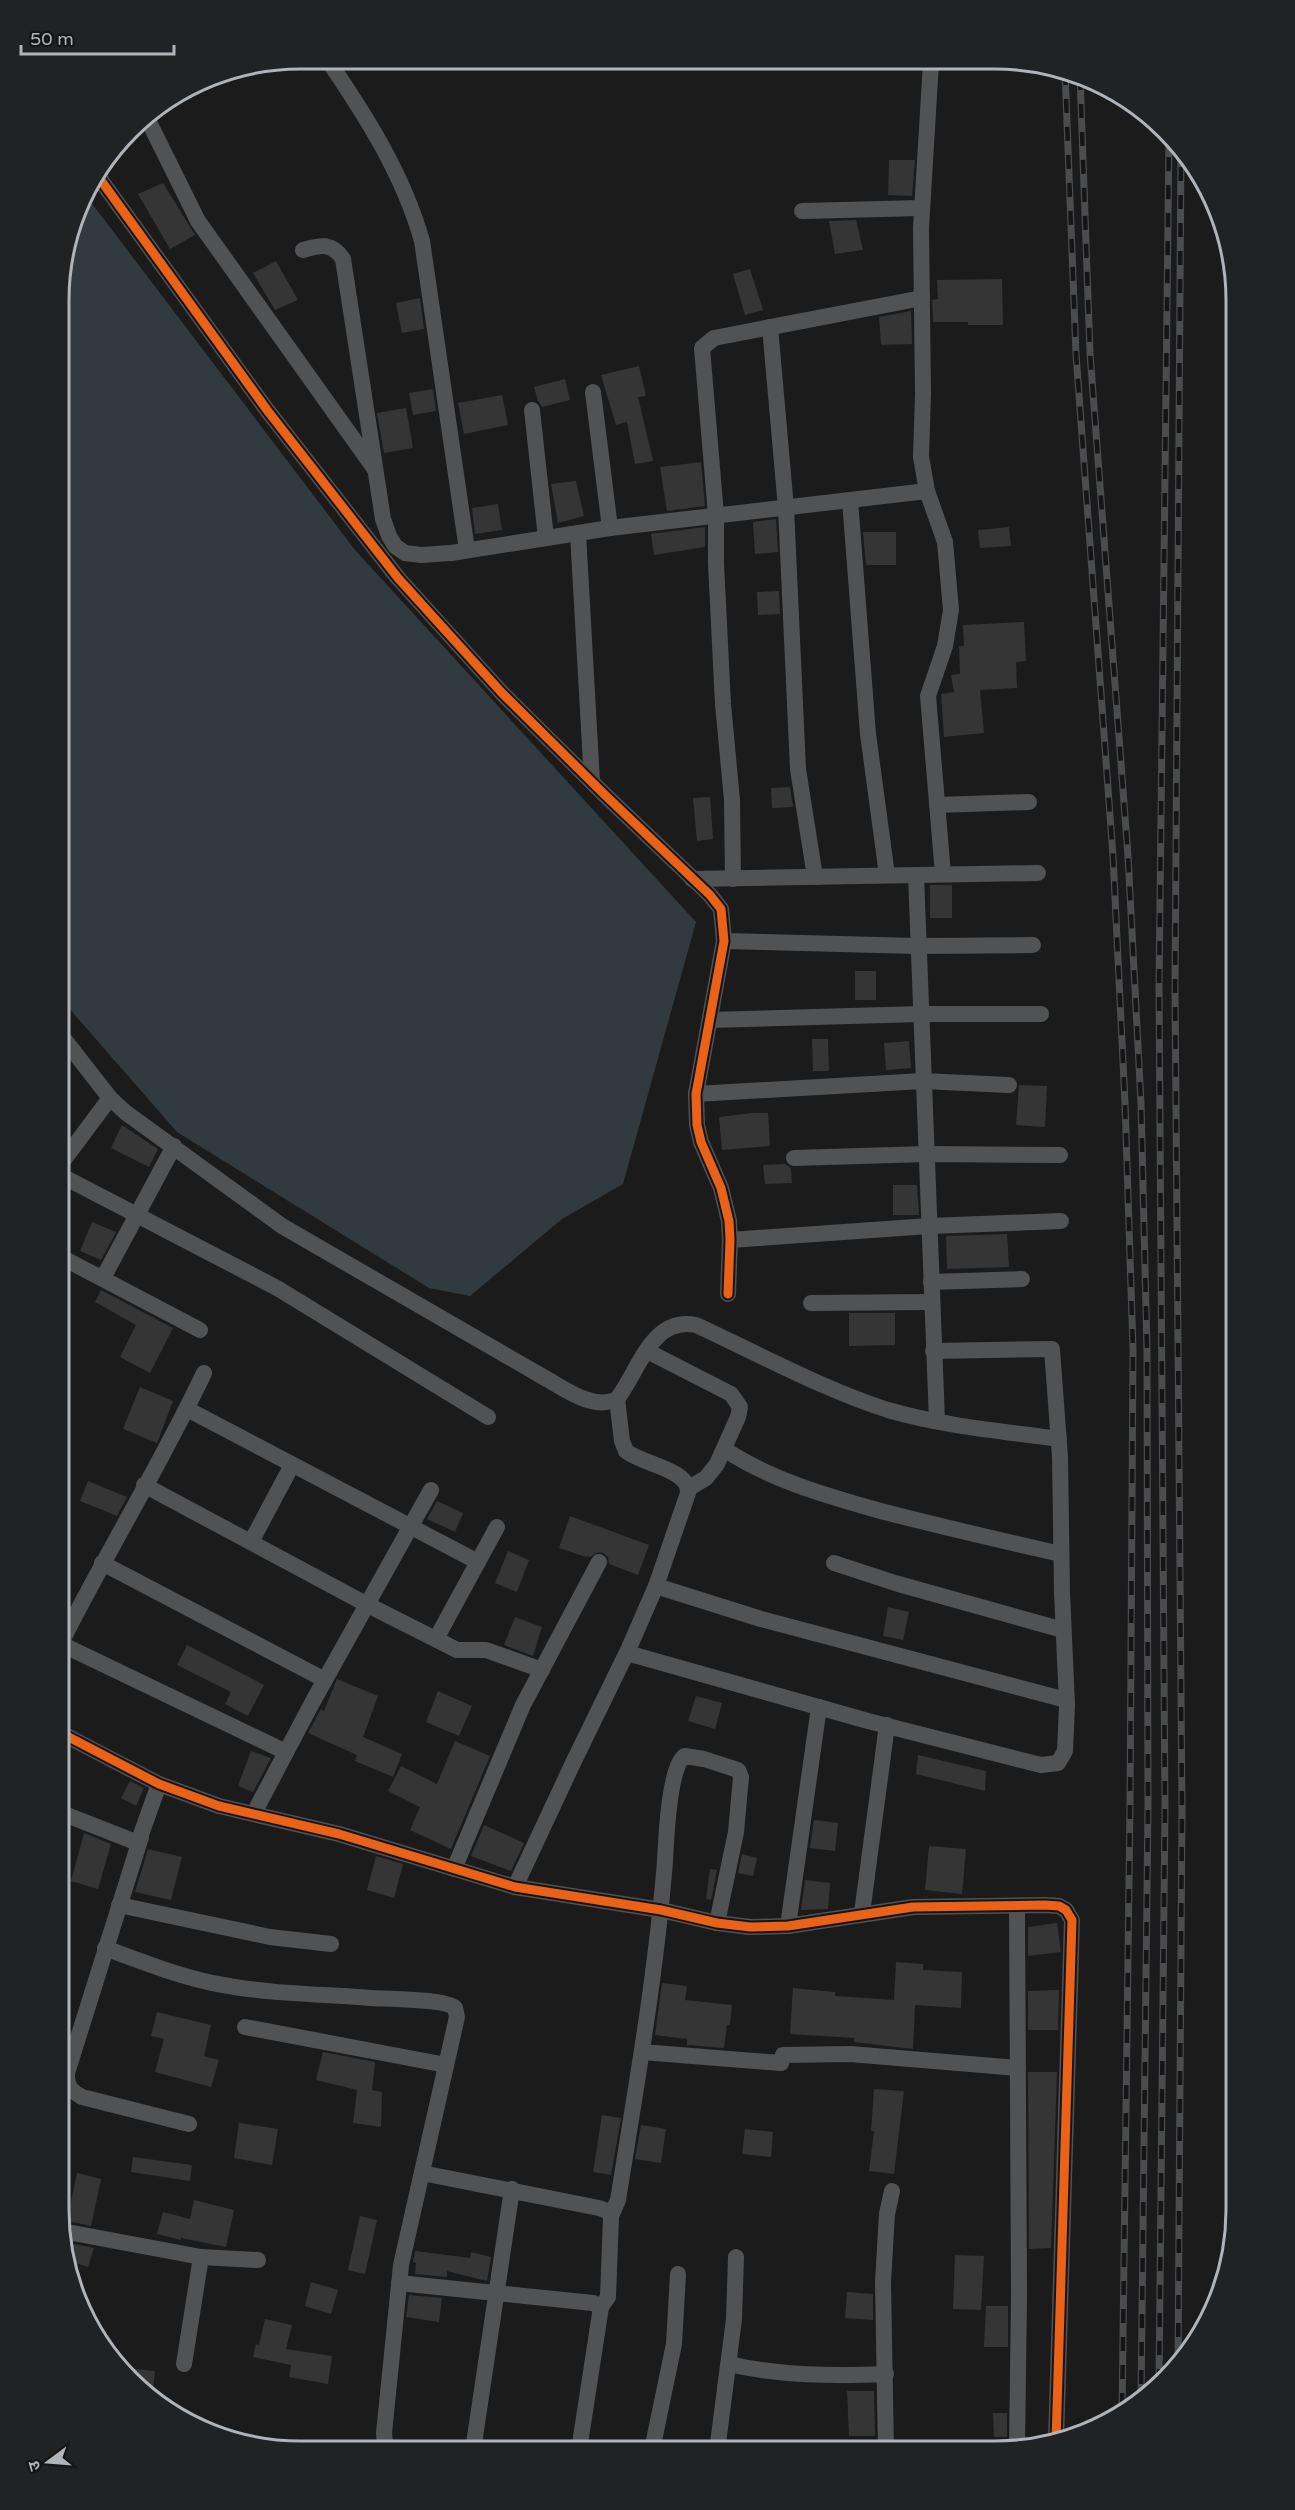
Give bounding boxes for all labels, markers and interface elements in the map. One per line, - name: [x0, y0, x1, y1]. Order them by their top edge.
- scale bar: [21, 18, 174, 56]
- text: 50 m: [30, 28, 74, 50]
- north arrow: [18, 2432, 78, 2492]
- text: उ: [23, 2458, 45, 2473]

